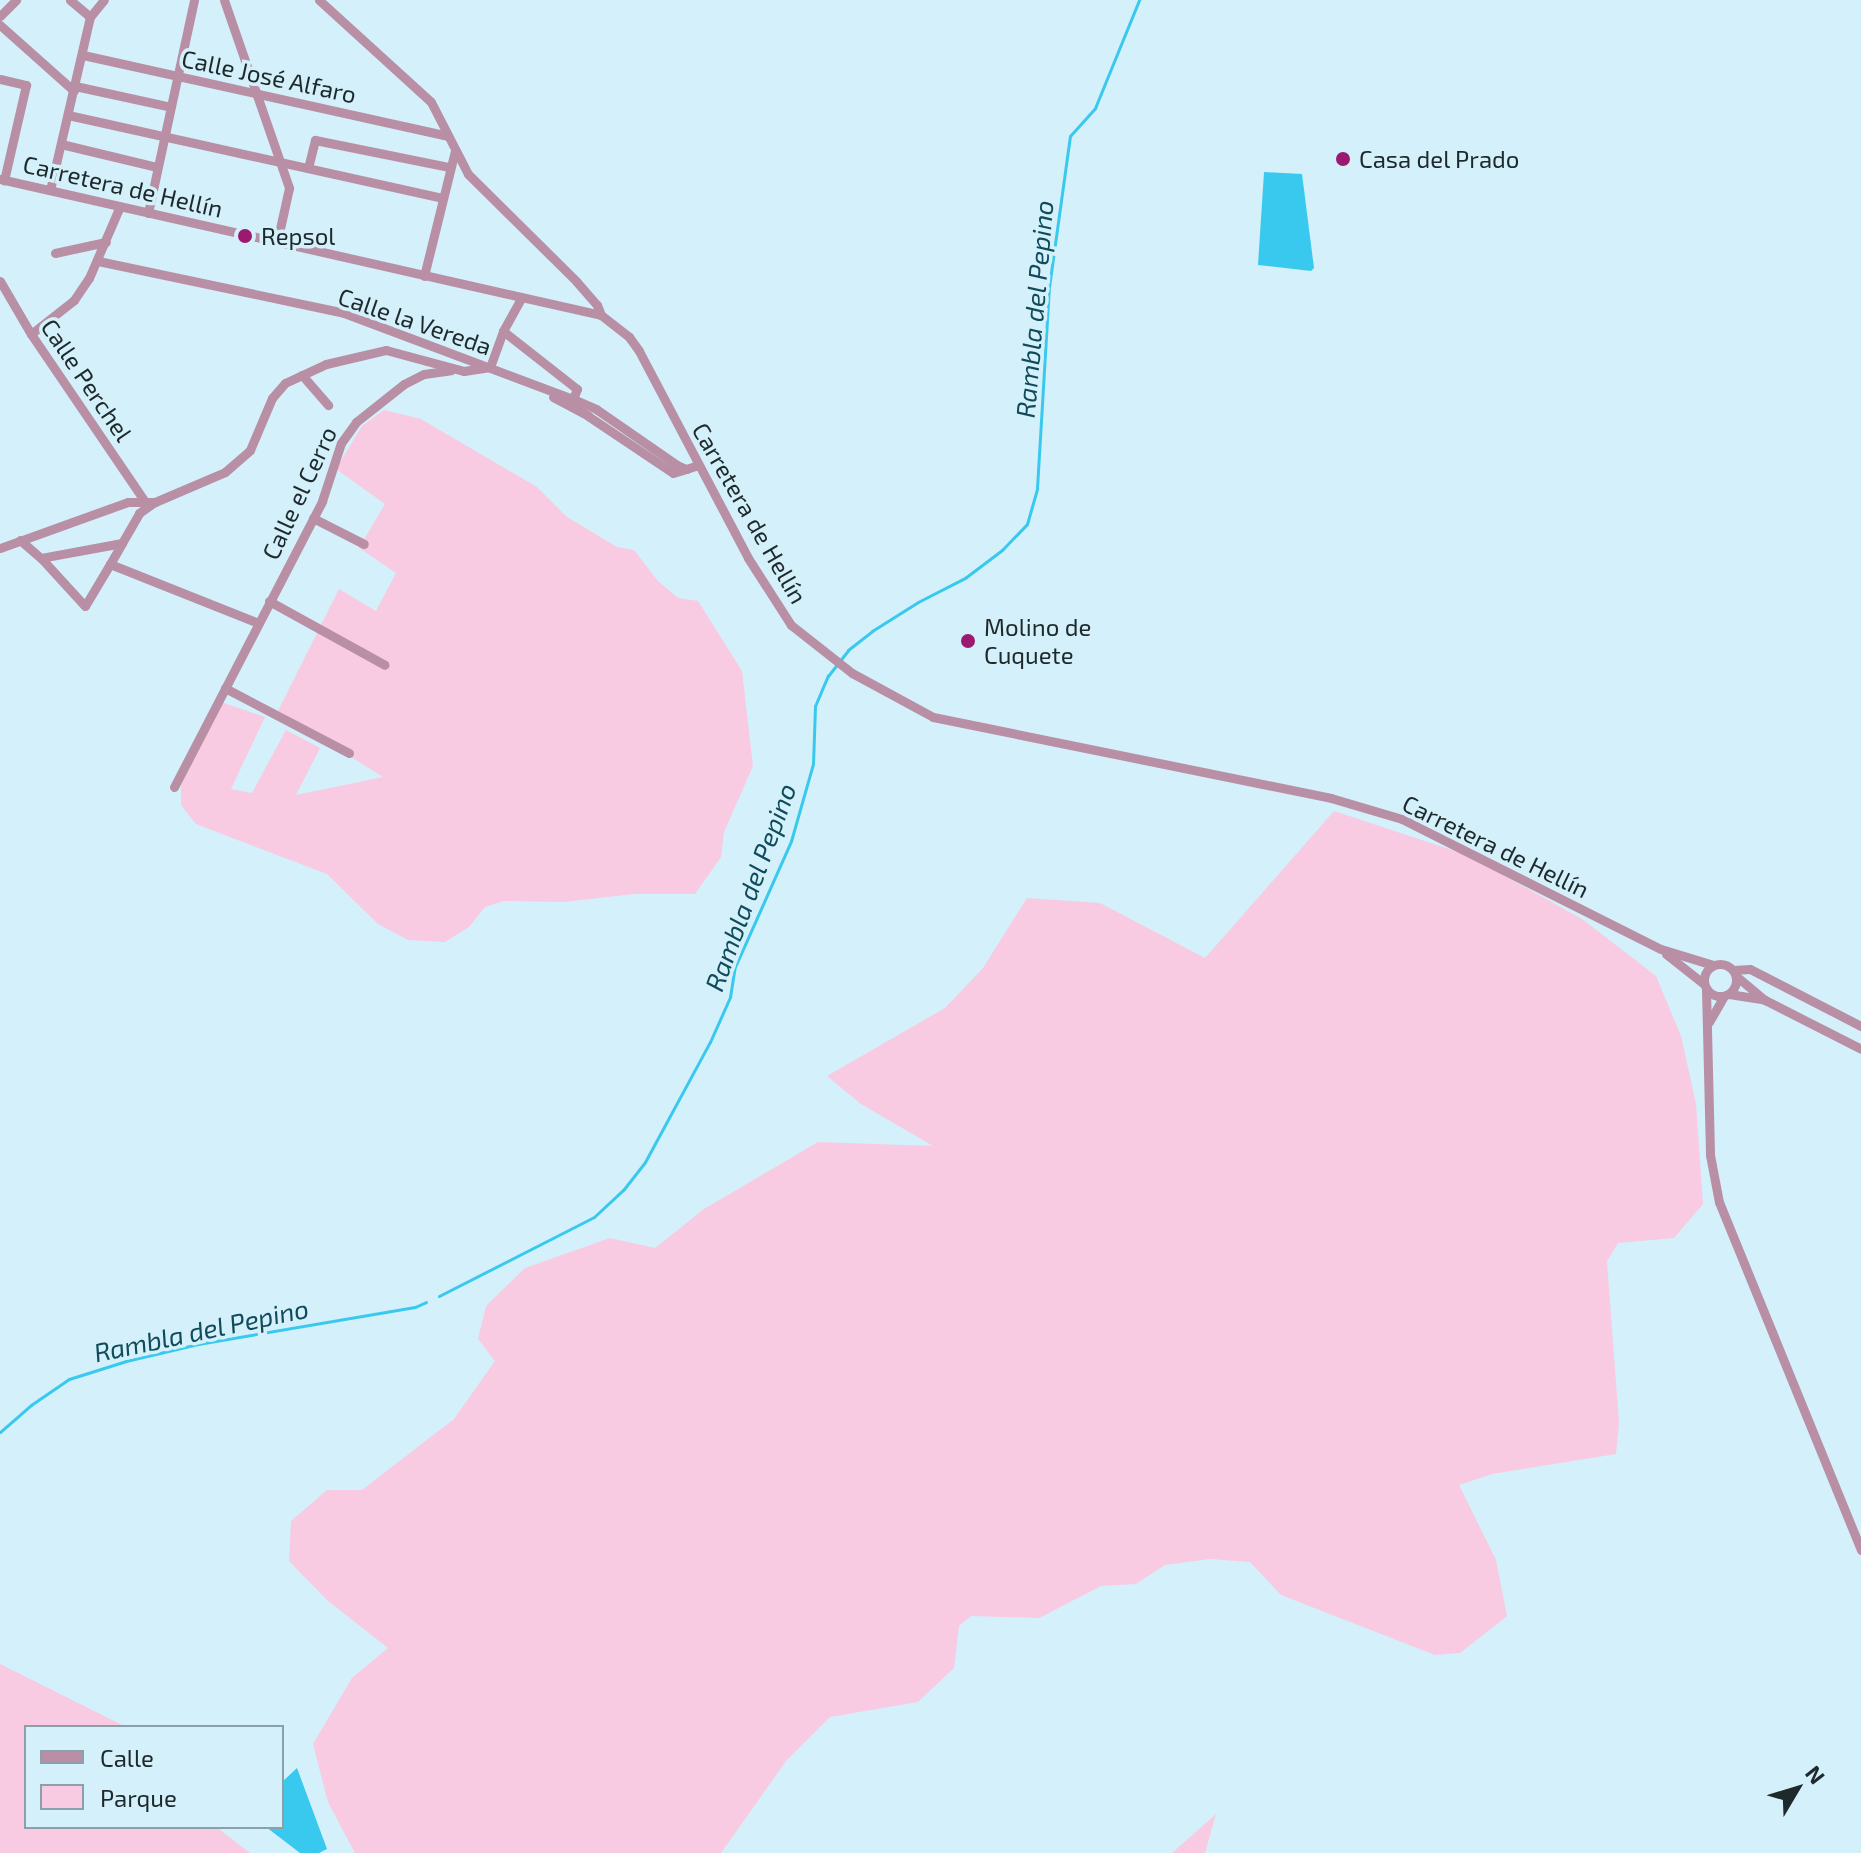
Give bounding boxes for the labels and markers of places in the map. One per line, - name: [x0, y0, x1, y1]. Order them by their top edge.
- place label: Casa del Prado: [1359, 145, 1520, 173]
- marker: Casa del Prado: [1334, 150, 1352, 168]
- place label: Repsol: [261, 222, 335, 250]
- marker: Repsol: [236, 227, 254, 245]
- place label: Molino de Cuquete: [984, 613, 1091, 669]
- marker: Molino de Cuquete: [959, 632, 977, 650]

